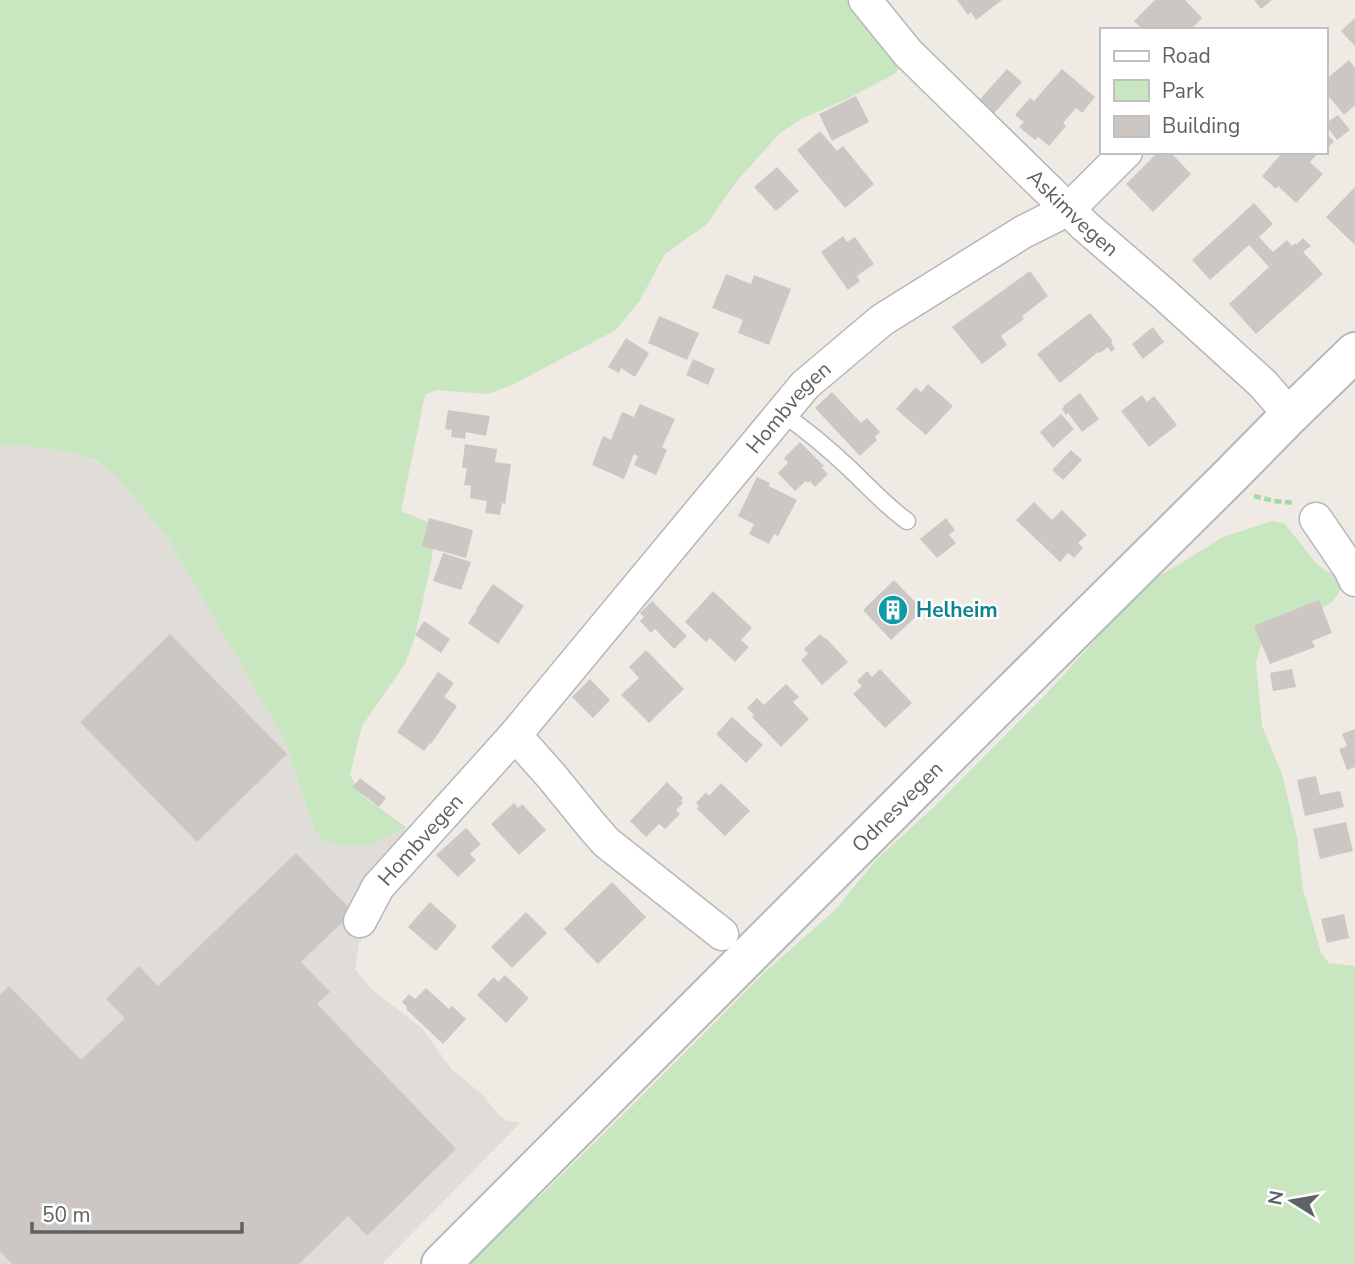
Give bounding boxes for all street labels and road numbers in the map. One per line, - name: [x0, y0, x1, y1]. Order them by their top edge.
- street label: Askimvegen: [1021, 163, 1125, 263]
- street label: Hombvegen: [740, 355, 837, 460]
- street label: Odnesvegen: [846, 755, 949, 859]
- street label: Hombvegen: [372, 788, 469, 892]

